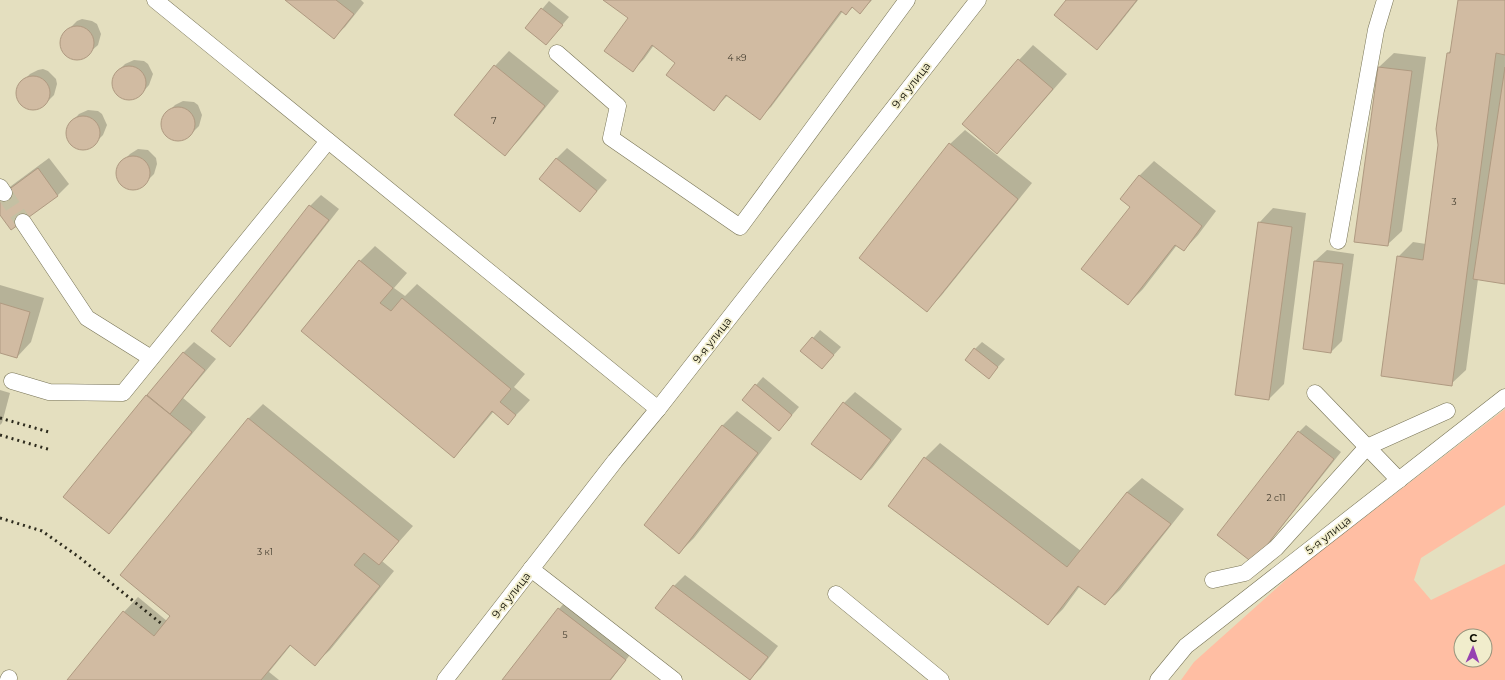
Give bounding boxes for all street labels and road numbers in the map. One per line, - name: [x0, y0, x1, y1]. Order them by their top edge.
- street label: 9-я улица: [889, 59, 933, 111]
- street label: 9-я улица: [690, 314, 734, 366]
- street label: 5-я улица: [1302, 513, 1354, 557]
- street label: 9-я улица: [489, 569, 533, 621]

